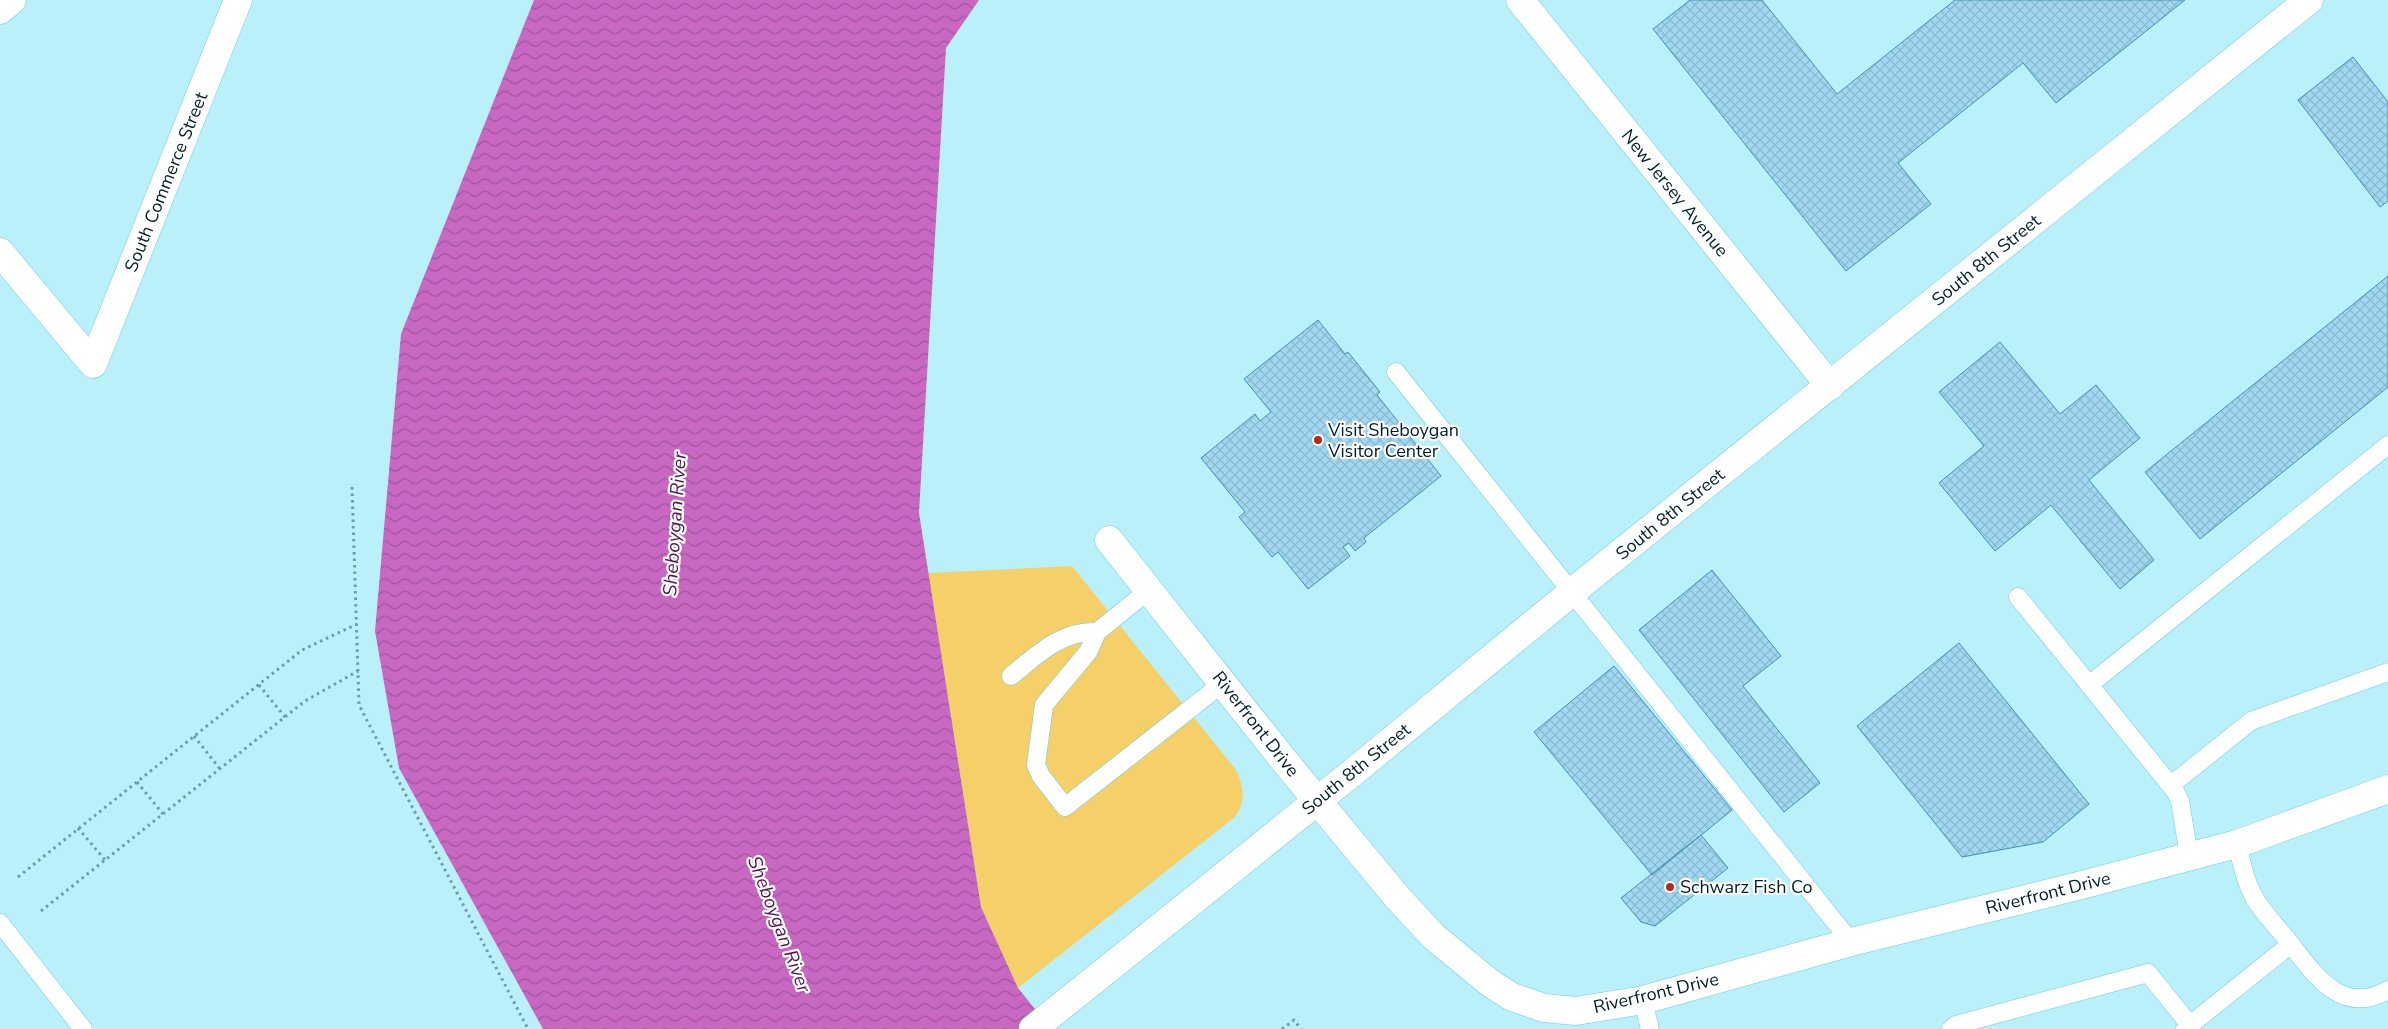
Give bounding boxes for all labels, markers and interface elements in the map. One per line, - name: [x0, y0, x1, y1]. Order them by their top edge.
- street label: South Commerce Street: [119, 88, 213, 276]
- street label: New Jersey Avenue: [1616, 124, 1734, 262]
- street label: South 8th Street: [1927, 208, 2046, 311]
- place label: Visit Sheboygan Visitor Center: [1327, 418, 1459, 463]
- marker: Visit Sheboygan Visitor Center: [1312, 434, 1324, 446]
- water label: Sheboygan River: [657, 450, 693, 597]
- street label: South 8th Street: [1611, 462, 1730, 565]
- street label: Riverfront Drive: [1207, 666, 1305, 782]
- street label: South 8th Street: [1297, 717, 1416, 820]
- water label: Sheboygan River: [741, 852, 817, 997]
- street label: Riverfront Drive: [1983, 866, 2113, 920]
- place label: Schwarz Fish Co: [1680, 875, 1813, 899]
- marker: Schwarz Fish Co: [1664, 881, 1676, 893]
- street label: Riverfront Drive: [1591, 967, 1721, 1019]

